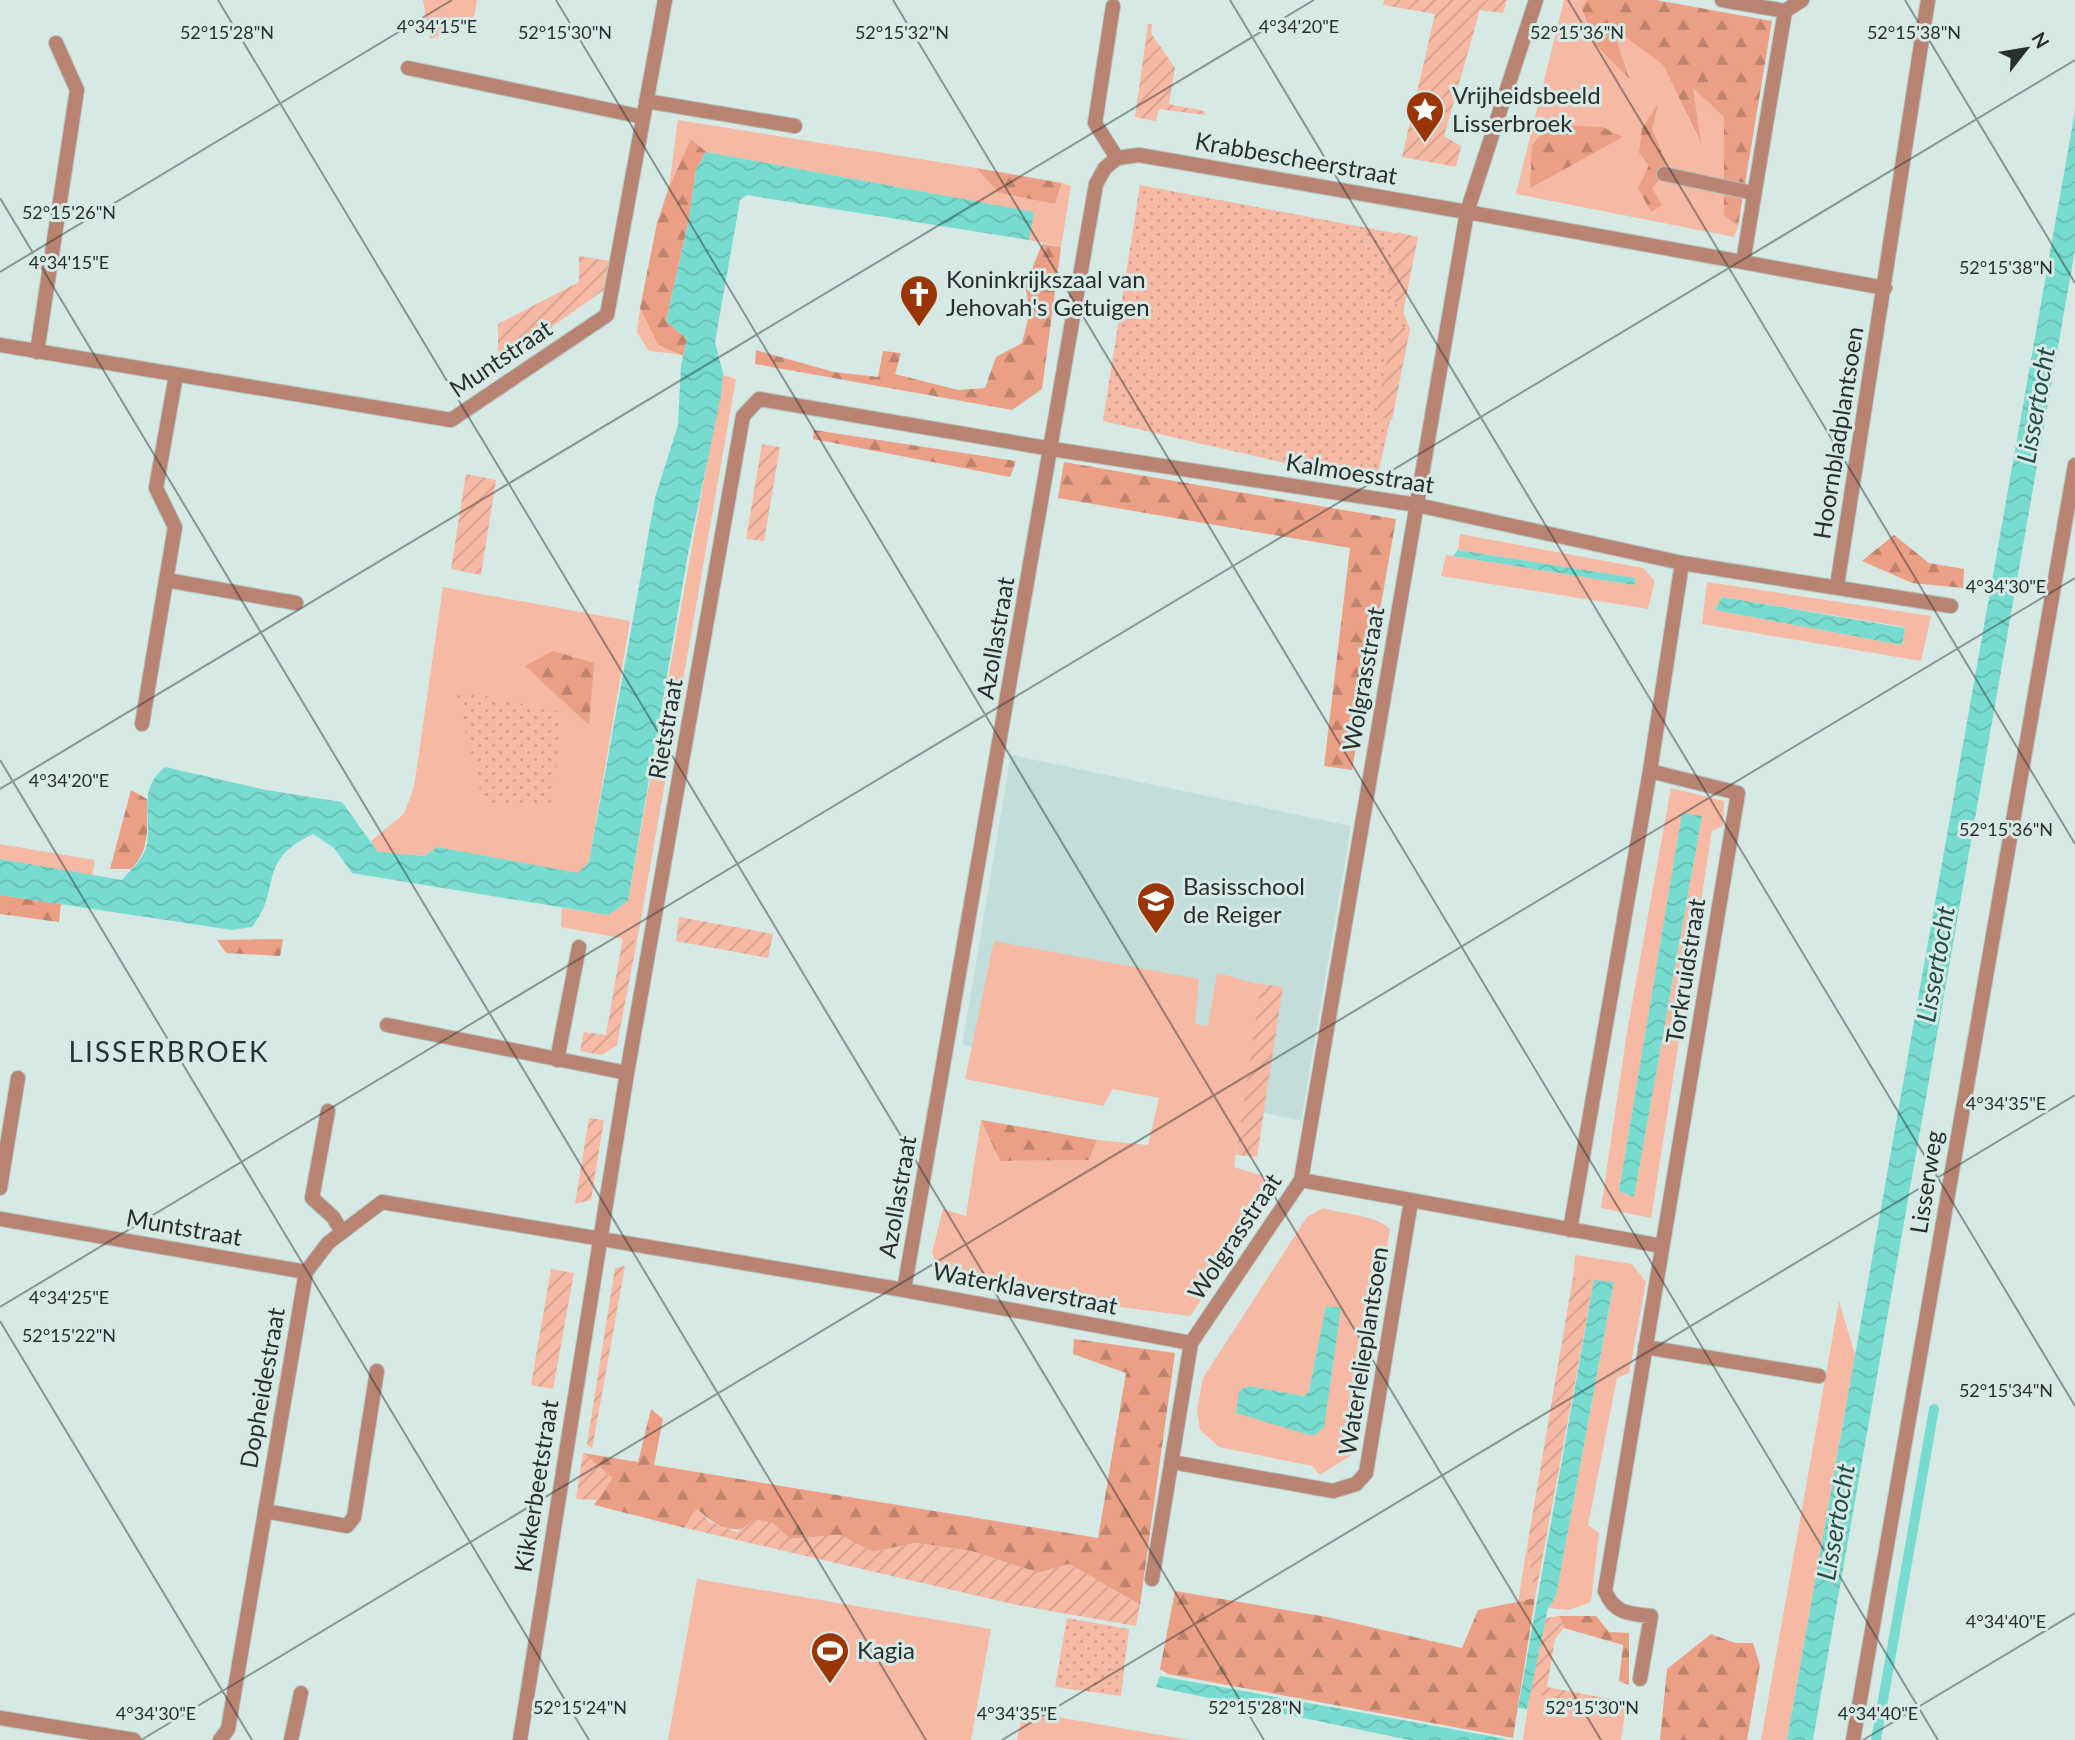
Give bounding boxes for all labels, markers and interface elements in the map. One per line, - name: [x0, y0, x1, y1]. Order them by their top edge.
- north arrow: [1991, 14, 2061, 84]
- text: 4°34'15"E: [397, 15, 477, 37]
- text: 4°34'20"E: [1259, 15, 1339, 37]
- text: 52°15'28"N: [180, 21, 274, 43]
- text: 52°15'30"N: [518, 21, 612, 43]
- text: 52°15'32"N: [855, 21, 949, 43]
- text: 52°15'36"N: [1530, 21, 1624, 43]
- text: 52°15'38"N: [1867, 21, 1961, 43]
- text: N: [2027, 28, 2055, 52]
- place label: Vrijheidsbeeld Lisserbroek: [1452, 80, 1601, 137]
- place icon: Vrijheidsbeeld Lisserbroek: [1404, 89, 1446, 144]
- street label: Krabbescheerstraat: [1193, 125, 1400, 190]
- text: 52°15'26"N: [22, 201, 116, 223]
- text: 4°34'15"E: [29, 251, 109, 273]
- text: 52°15'38"N: [1959, 256, 2053, 278]
- place label: Koninkrijkszaal van Jehovah's Getuigen: [946, 264, 1150, 321]
- church icon: Koninkrijkszaal van Jehovah's Getuigen: [898, 273, 940, 328]
- street label: Muntstraat: [444, 313, 557, 403]
- street label: Hoornbladplantsoen: [1806, 324, 1869, 541]
- water label: Lissertocht: [2009, 344, 2061, 465]
- street label: Kalmoesstraat: [1284, 446, 1437, 499]
- street label: Azollastraat: [970, 574, 1020, 701]
- text: 4°34'30"E: [1966, 575, 2046, 597]
- street label: Wolgrasstraat: [1336, 604, 1390, 753]
- street label: Rietstraat: [641, 676, 688, 781]
- text: 4°34'20"E: [29, 769, 109, 791]
- text: 52°15'36"N: [1959, 818, 2053, 840]
- place label: Basisschool de Reiger: [1183, 871, 1305, 928]
- school or university icon: Basisschool de Reiger: [1135, 880, 1177, 935]
- street label: Torkruidstraat: [1659, 896, 1710, 1046]
- water label: Lissertocht: [1909, 903, 1961, 1024]
- district label: LISSERBROEK: [69, 1034, 269, 1068]
- text: 4°34'35"E: [1966, 1092, 2046, 1114]
- street label: Lisserweg: [1903, 1128, 1948, 1235]
- street label: Azollastraat: [872, 1133, 922, 1260]
- street label: Wolgrasstraat: [1181, 1167, 1287, 1305]
- street label: Muntstraat: [124, 1202, 245, 1251]
- street label: Waterlelieplantsoen: [1332, 1244, 1393, 1457]
- street label: Waterklaverstraat: [930, 1255, 1121, 1320]
- text: 4°34'25"E: [29, 1286, 109, 1308]
- street label: Dopheidestraat: [233, 1305, 290, 1470]
- text: 52°15'22"N: [22, 1324, 116, 1346]
- text: 52°15'34"N: [1959, 1379, 2053, 1401]
- street label: Kikkerbeetstraat: [508, 1397, 564, 1574]
- water label: Lissertocht: [1809, 1461, 1861, 1582]
- text: 4°34'40"E: [1966, 1610, 2046, 1632]
- sports icon: Kagia: [809, 1630, 851, 1685]
- place label: Kagia: [857, 1635, 915, 1664]
- text: 52°15'24"N: [533, 1696, 627, 1718]
- text: 52°15'28"N: [1208, 1696, 1302, 1718]
- text: 52°15'30"N: [1545, 1696, 1639, 1718]
- text: 4°34'30"E: [116, 1702, 196, 1724]
- text: 4°34'35"E: [977, 1702, 1057, 1724]
- text: 4°34'40"E: [1838, 1702, 1918, 1724]

